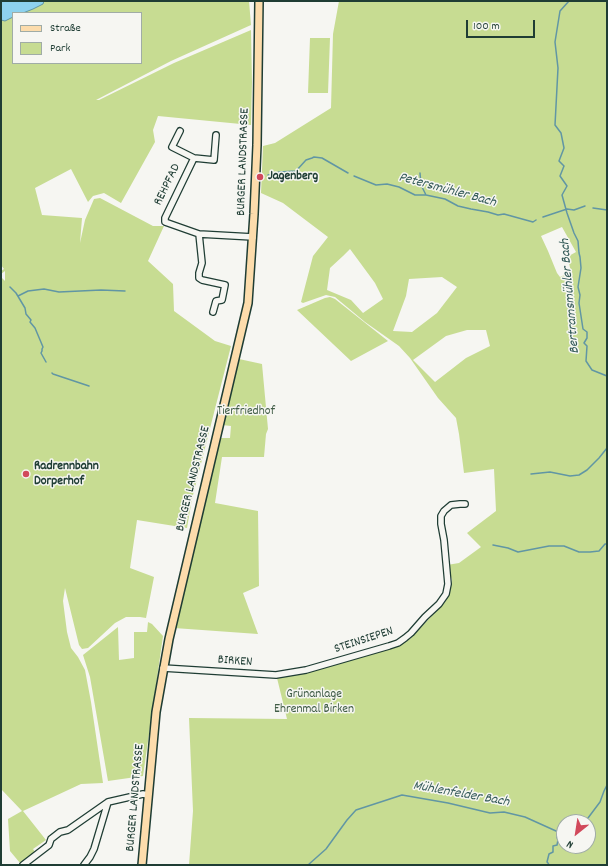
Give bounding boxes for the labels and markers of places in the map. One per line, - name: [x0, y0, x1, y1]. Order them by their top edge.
- place label: Jagenberg: [268, 169, 318, 185]
- marker: Jagenberg: [255, 172, 265, 182]
- place label: Radrennbahn Dorperhof: [34, 459, 99, 490]
- marker: Radrennbahn Dorperhof: [21, 469, 31, 479]

